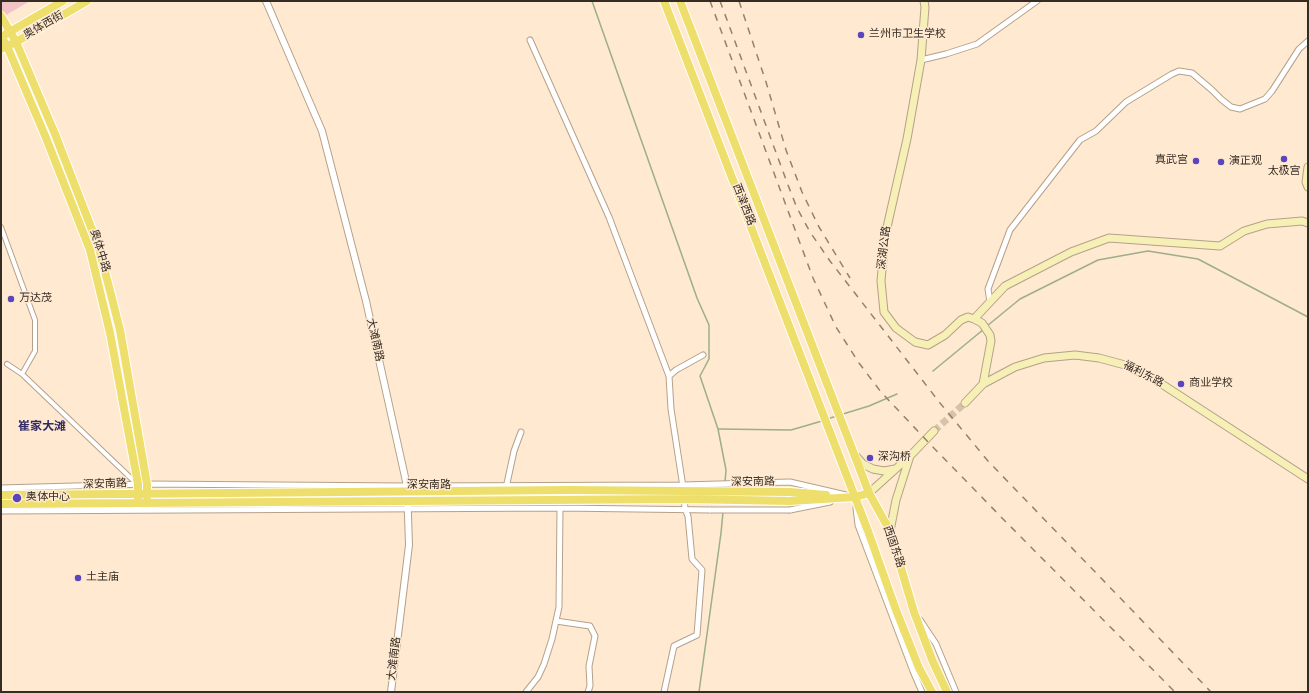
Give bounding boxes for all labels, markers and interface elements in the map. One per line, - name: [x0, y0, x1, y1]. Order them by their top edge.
- street label: 奥体西街: [22, 9, 66, 43]
- place label: 兰州市卫生学校: [869, 28, 946, 42]
- marker: 兰州市卫生学校: [856, 30, 866, 40]
- place label: 真武宫: [1155, 154, 1188, 168]
- marker: 太极宫: [1279, 154, 1289, 164]
- place label: 演正观: [1229, 155, 1262, 169]
- marker: 真武宫: [1191, 156, 1201, 166]
- marker: 演正观: [1216, 157, 1226, 167]
- place label: 太极宫: [1268, 165, 1300, 179]
- street label: 西津西路: [729, 182, 757, 228]
- street label: 深湖公路: [876, 225, 894, 271]
- street label: 奥体中路: [86, 228, 112, 274]
- place label: 万达茂: [19, 292, 52, 306]
- marker: 万达茂: [6, 294, 16, 304]
- street label: 大滩南路: [363, 317, 385, 363]
- street label: 福利东路: [1120, 359, 1166, 391]
- place label: 商业学校: [1189, 377, 1233, 391]
- marker: 商业学校: [1176, 379, 1186, 389]
- district label: 崔家大滩: [18, 421, 66, 435]
- place label: 深沟桥: [878, 451, 911, 465]
- marker: 深沟桥: [865, 453, 875, 463]
- street label: 深安南路: [731, 476, 775, 490]
- street label: 深安南路: [83, 478, 127, 492]
- street label: 深安南路: [407, 479, 451, 493]
- place label: 奥体中心: [26, 491, 70, 505]
- marker: 奥体中心: [11, 492, 23, 504]
- street label: 西固东路: [880, 524, 906, 570]
- place label: 土主庙: [86, 571, 119, 585]
- marker: 土主庙: [73, 573, 83, 583]
- street label: 大滩南路: [386, 636, 404, 682]

